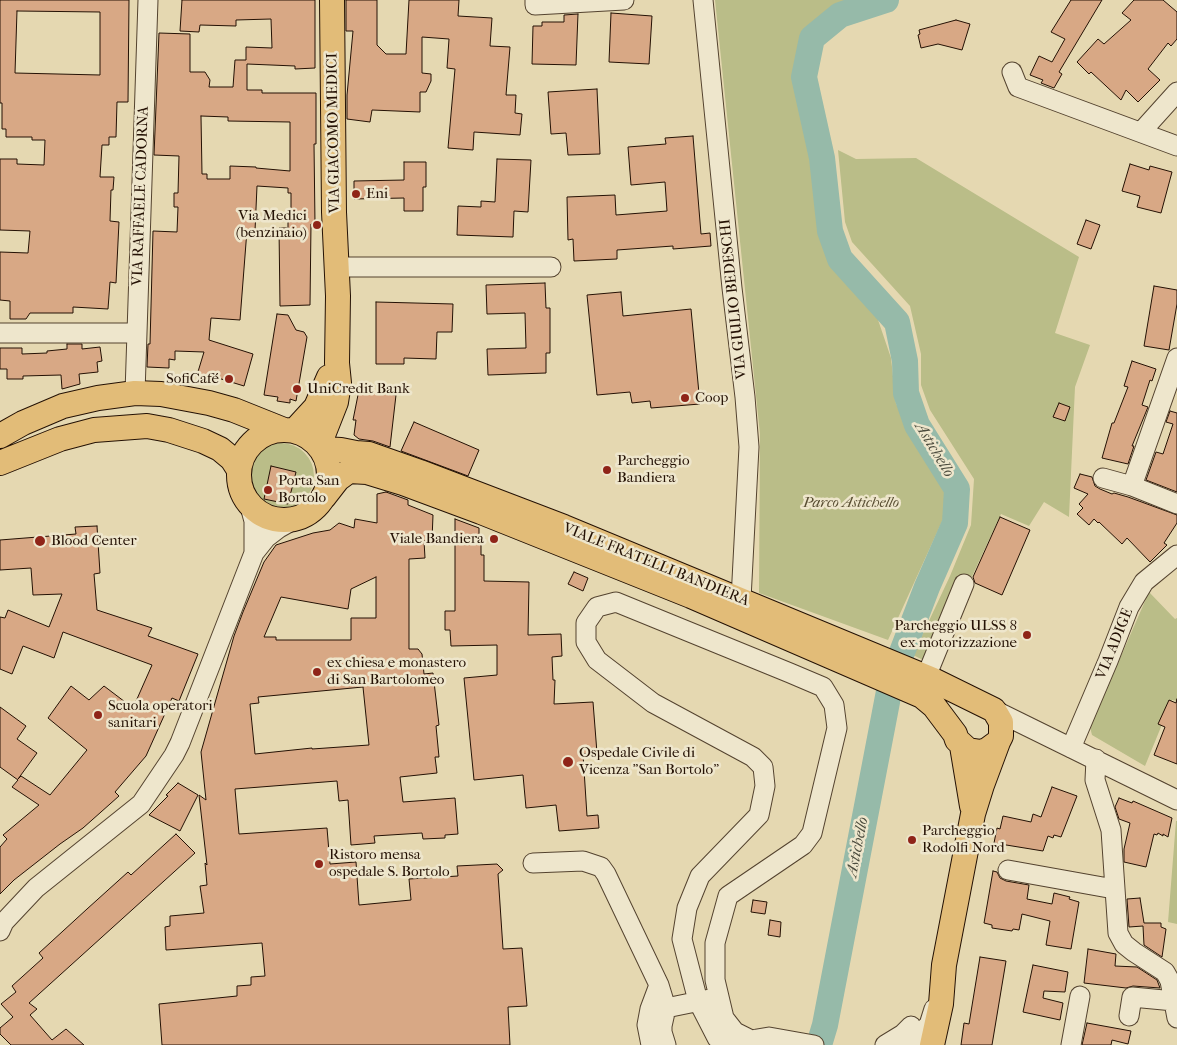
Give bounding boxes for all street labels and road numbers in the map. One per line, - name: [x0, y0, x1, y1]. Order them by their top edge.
- street label: VIA GIACOMO MEDICI: [324, 53, 344, 213]
- street label: VIA RAFFAELE CADORNA: [129, 106, 153, 286]
- street label: VIA GIULIO BEDESCHI: [717, 218, 751, 380]
- street label: VIALE FRATELLI BANDIERA: [560, 519, 752, 611]
- street label: VIA ADIGE: [1093, 606, 1137, 682]

